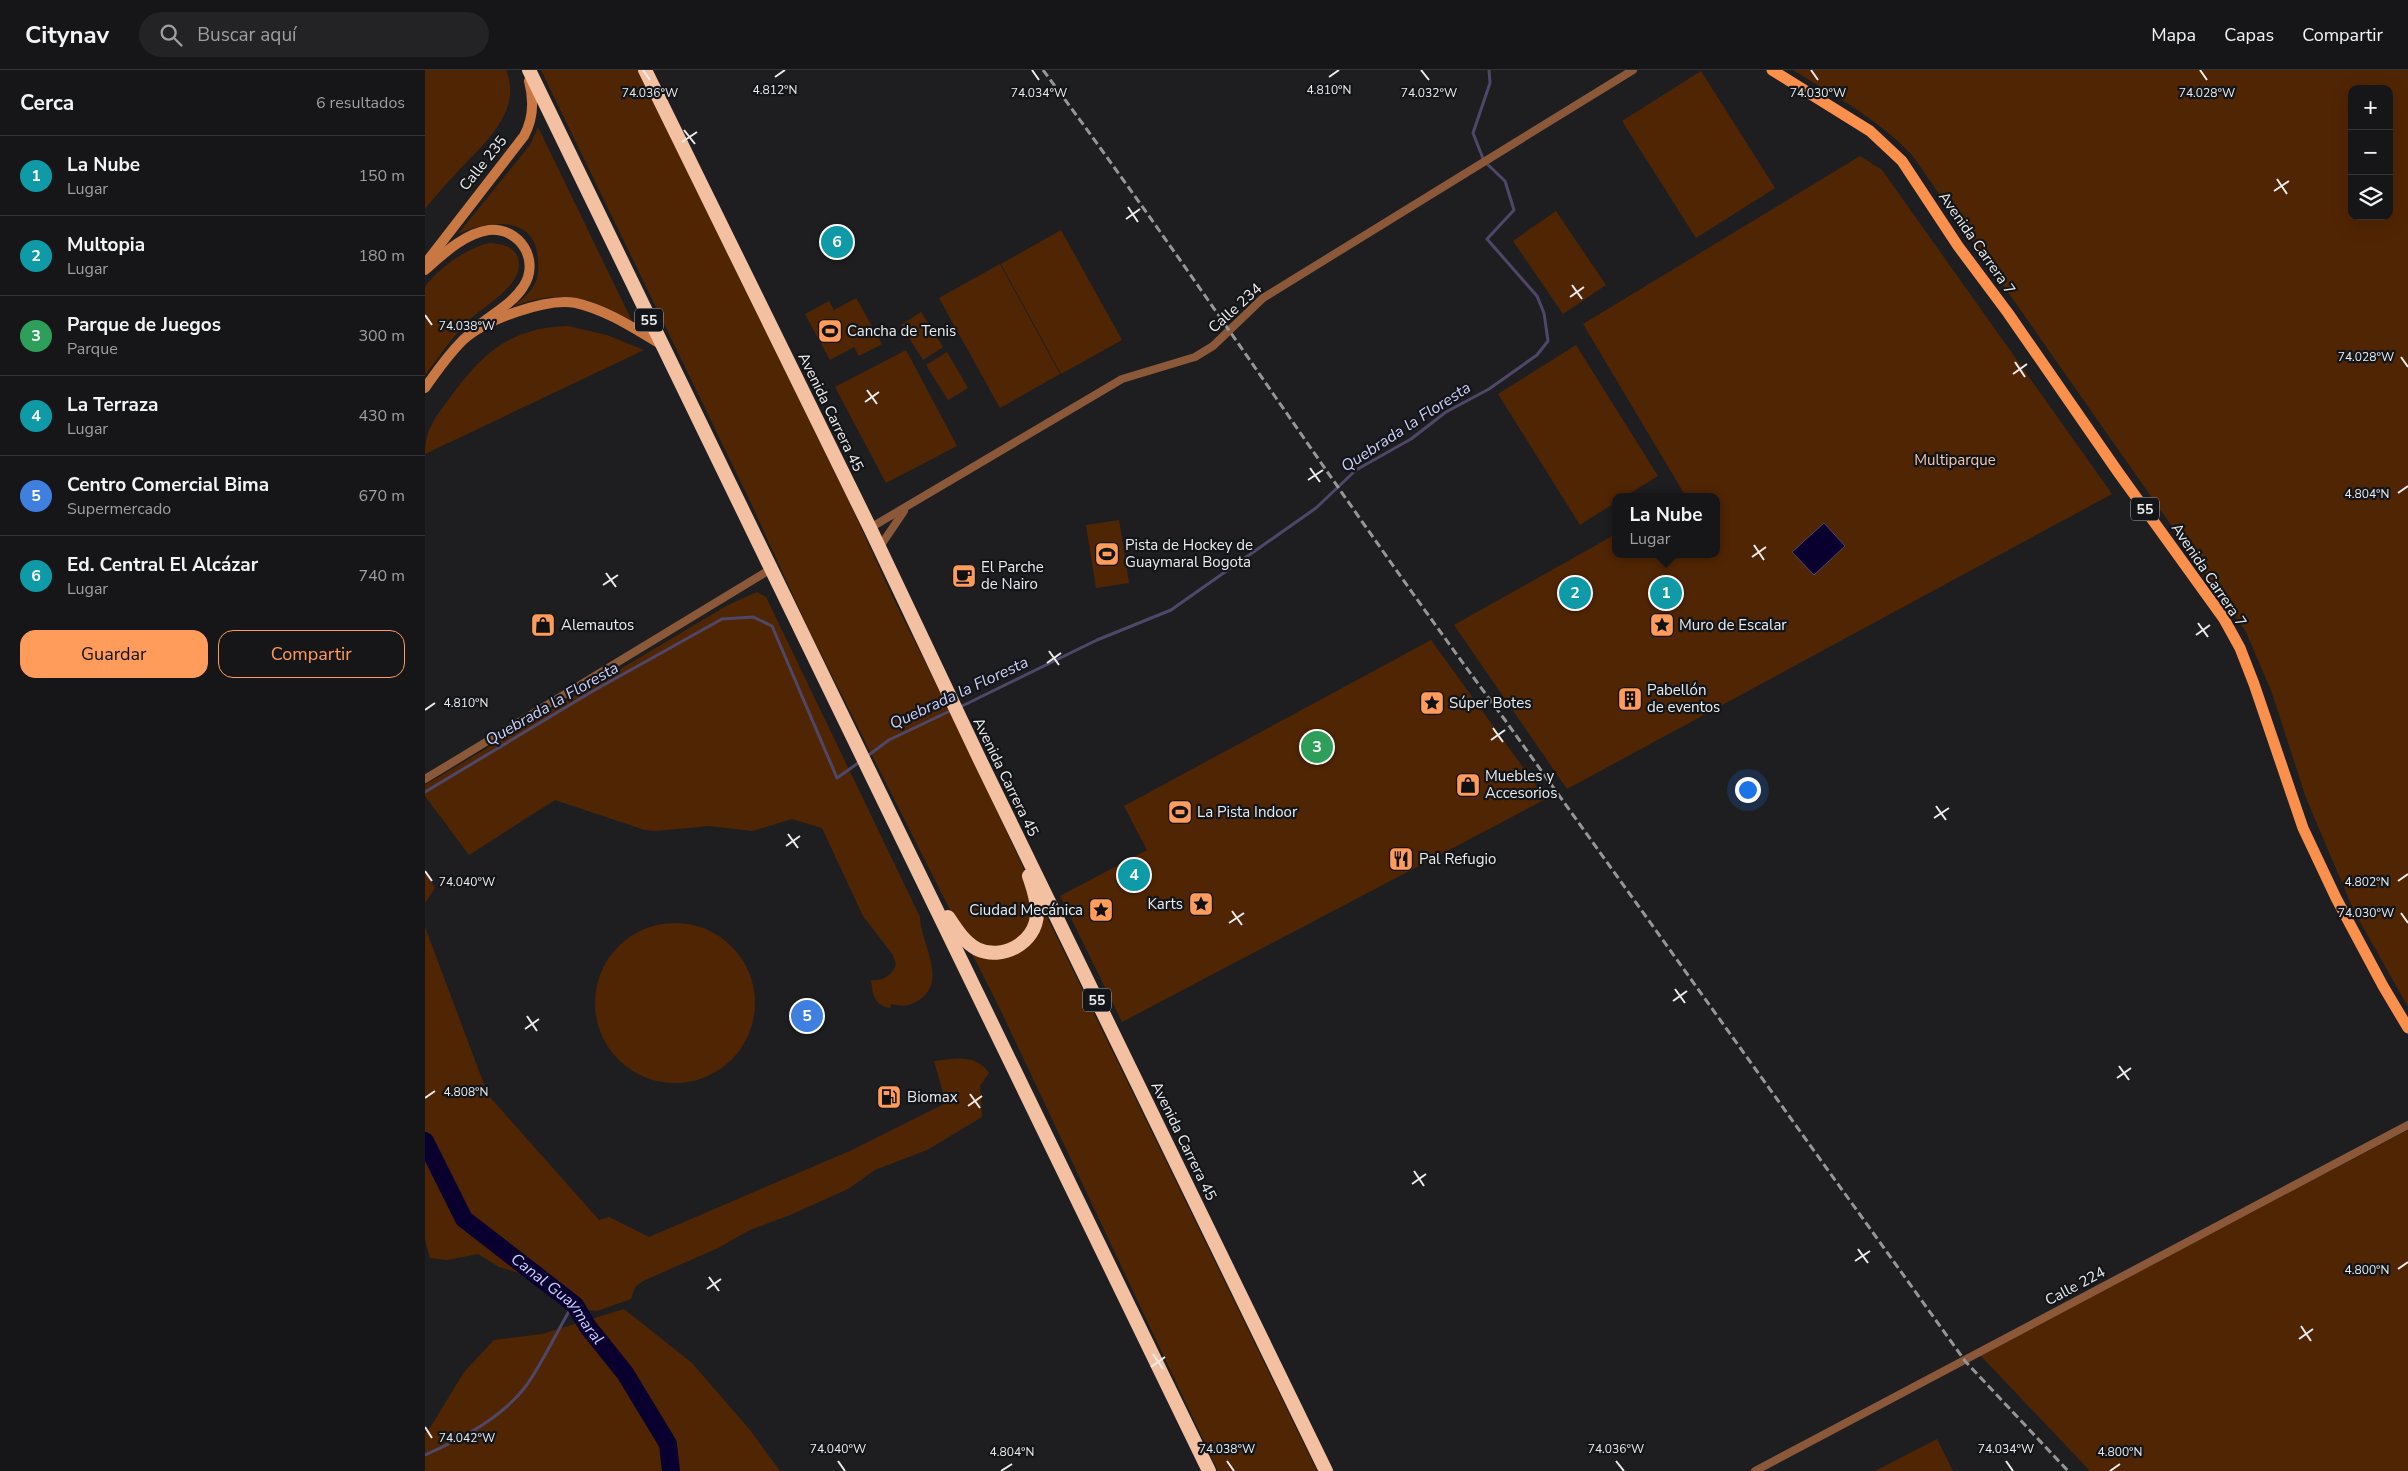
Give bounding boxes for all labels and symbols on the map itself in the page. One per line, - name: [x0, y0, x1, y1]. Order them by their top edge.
- text: 4.812°N: [753, 82, 797, 98]
- text: 4.810°N: [1307, 82, 1351, 98]
- text: 74.036°W: [622, 85, 678, 101]
- text: 74.034°W: [1011, 85, 1067, 101]
- text: 74.032°W: [1401, 85, 1457, 101]
- text: 74.030°W: [1790, 85, 1846, 101]
- text: 74.028°W: [2179, 85, 2235, 101]
- street label: Calle 235: [455, 131, 511, 195]
- street label: Avenida Carrera 7: [1934, 188, 2020, 298]
- pin: 6: [821, 223, 853, 261]
- street label: Calle 234: [1204, 279, 1266, 337]
- road number: 55: [635, 308, 663, 332]
- text: 74.038°W: [439, 318, 495, 334]
- sports icon: Cancha de Tenis: [817, 318, 843, 344]
- place label: Cancha de Tenis: [847, 321, 956, 341]
- street label: Avenida Carrera 45: [793, 349, 869, 475]
- text: 74.028°W: [2338, 349, 2394, 365]
- water label: Quebrada la Floresta: [1337, 377, 1475, 477]
- park label: Multiparque: [1914, 450, 1996, 470]
- text: 4.804°N: [2345, 486, 2389, 502]
- road number: 55: [2131, 498, 2159, 520]
- street label: Avenida Carrera 7: [2167, 519, 2251, 631]
- place label: Pista de Hockey de Guaymaral Bogota: [1125, 535, 1253, 572]
- sports icon: Pista de Hockey de Guaymaral Bogota: [1094, 541, 1120, 567]
- place label: El Parche de Nairo: [981, 557, 1044, 594]
- cafe icon: El Parche de Nairo: [951, 563, 977, 589]
- pin: 2: [1559, 574, 1591, 612]
- pin: 1: [1650, 574, 1682, 612]
- shop icon: Alemautos: [530, 612, 556, 638]
- place icon: Muro de Escalar: [1649, 612, 1675, 638]
- place label: Alemautos: [561, 615, 634, 635]
- place label: Muro de Escalar: [1679, 615, 1787, 635]
- water label: Quebrada la Floresta: [886, 651, 1032, 735]
- water label: Quebrada la Floresta: [481, 657, 623, 751]
- place label: Pabellón de eventos: [1647, 680, 1720, 717]
- building icon: Pabellón de eventos: [1617, 686, 1643, 712]
- place icon: Súper Botes: [1419, 690, 1445, 716]
- place label: Súper Botes: [1449, 693, 1531, 713]
- text: 4.810°N: [444, 695, 488, 711]
- street label: Avenida Carrera 45: [968, 714, 1044, 840]
- pin: 3: [1301, 728, 1333, 766]
- place label: Muebles y Accesorios: [1485, 766, 1557, 803]
- shop icon: Muebles y Accesorios: [1455, 772, 1481, 798]
- your location: [1735, 777, 1761, 803]
- sports icon: La Pista Indoor: [1167, 799, 1193, 825]
- place label: La Pista Indoor: [1197, 802, 1298, 822]
- restaurant icon: Pal Refugio: [1388, 846, 1414, 872]
- place label: Pal Refugio: [1419, 849, 1496, 869]
- pin: 4: [1118, 856, 1150, 894]
- text: 74.040°W: [439, 874, 495, 890]
- text: 4.802°N: [2345, 874, 2389, 890]
- place icon: Karts: [1188, 891, 1214, 917]
- place label: Karts: [1147, 894, 1183, 914]
- place icon: Ciudad Mecánica: [1088, 897, 1114, 923]
- place label: Ciudad Mecánica: [969, 900, 1083, 920]
- text: 74.030°W: [2338, 905, 2394, 921]
- road number: 55: [1083, 988, 1111, 1012]
- pin: 5: [791, 997, 823, 1035]
- street label: Avenida Carrera 45: [1146, 1078, 1222, 1204]
- text: 4.808°N: [444, 1084, 488, 1100]
- fuel station icon: Biomax: [876, 1084, 902, 1110]
- place label: Biomax: [907, 1087, 958, 1107]
- water label: Canal Guaymaral: [506, 1248, 609, 1349]
- street label: Calle 224: [2041, 1262, 2109, 1310]
- text: 4.800°N: [2345, 1262, 2389, 1278]
- text: 74.042°W: [439, 1430, 495, 1446]
- text: 74.040°W: [810, 1441, 866, 1457]
- text: 74.038°W: [1199, 1441, 1255, 1457]
- text: 74.036°W: [1588, 1441, 1644, 1457]
- text: 74.034°W: [1978, 1441, 2034, 1457]
- text: 4.804°N: [990, 1444, 1034, 1460]
- text: 4.800°N: [2098, 1444, 2142, 1460]

